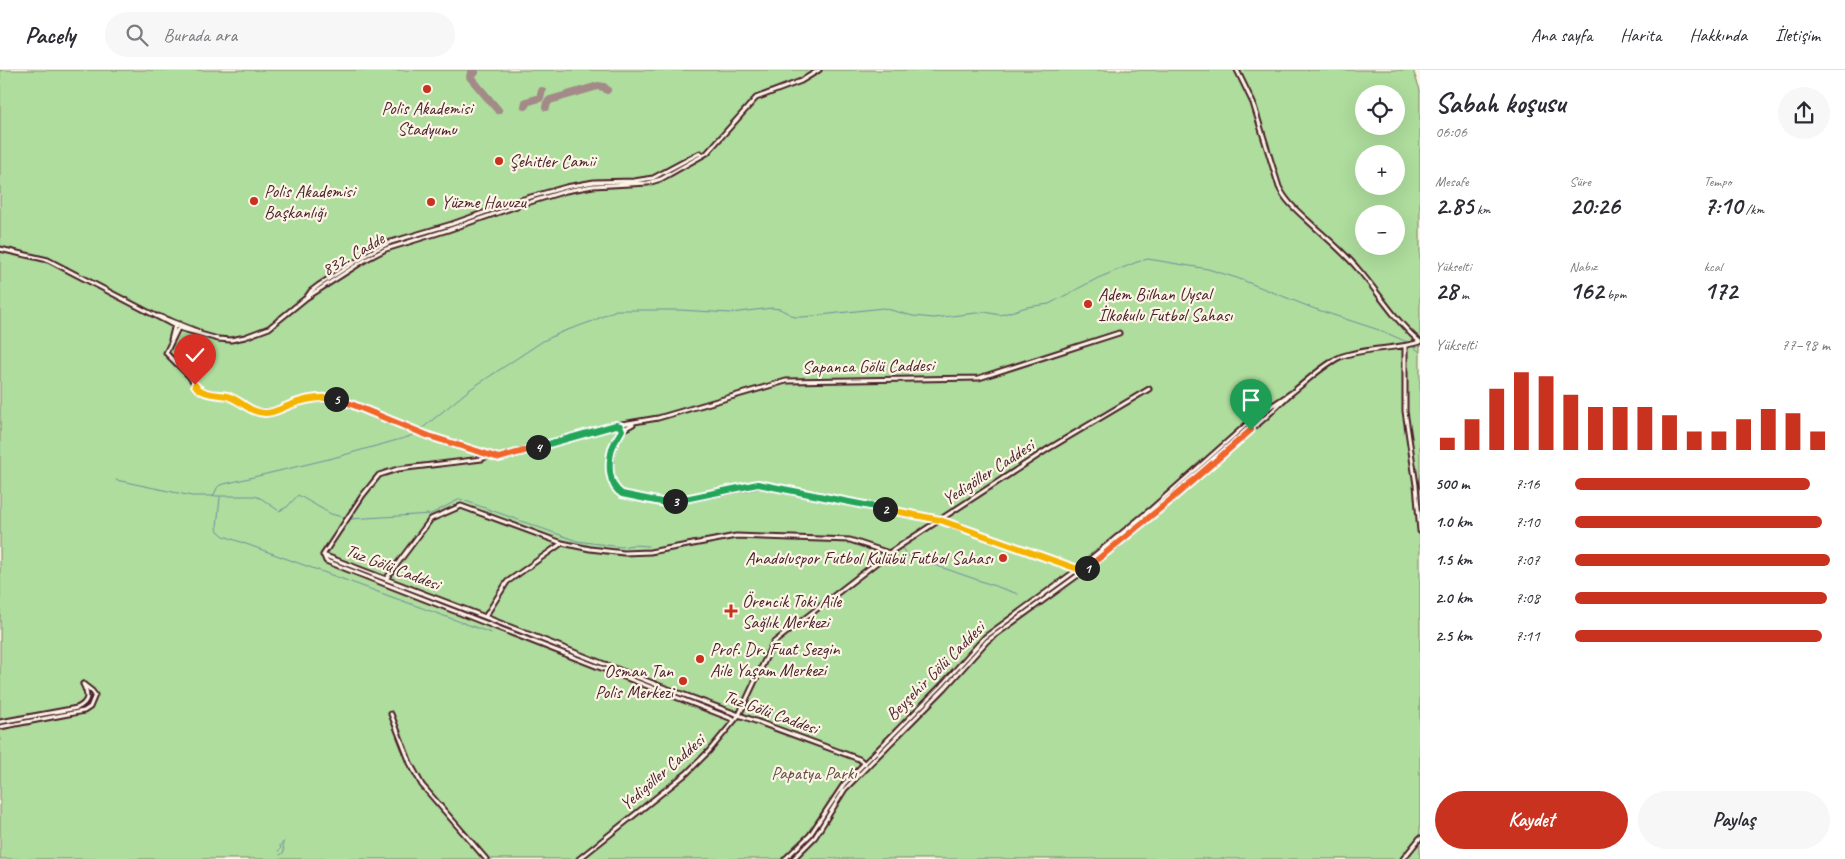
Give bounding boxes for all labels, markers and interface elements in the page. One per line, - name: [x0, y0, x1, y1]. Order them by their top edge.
- search box: [105, 12, 455, 57]
- text: Pacely: [25, 20, 75, 50]
- icon: search: [123, 21, 151, 49]
- text: Burada ara: [163, 23, 237, 47]
- text: Ana sayfa: [1531, 24, 1592, 46]
- text: Harita: [1620, 24, 1661, 46]
- text: Hakkında: [1689, 24, 1747, 46]
- text: İletişim: [1775, 24, 1820, 46]
- marker: Polis Akademisi Stadyumu: [421, 83, 433, 95]
- map controls: [1355, 85, 1405, 255]
- button: locate: [1355, 85, 1405, 135]
- text: Sabah koşusu: [1435, 85, 1565, 120]
- button: share: [1778, 87, 1830, 139]
- place label: Polis Akademisi Stadyumu: [382, 97, 475, 140]
- text: 06:06: [1435, 122, 1467, 142]
- button: +: [1355, 145, 1405, 195]
- place label: Şehitler Camii: [509, 150, 598, 172]
- marker: Şehitler Camii: [493, 155, 505, 167]
- text: Mesafe: [1435, 173, 1469, 190]
- text: Süre: [1569, 173, 1591, 190]
- text: Tempo: [1704, 173, 1731, 190]
- place label: Polis Akademisi Başkanlığı: [264, 180, 357, 223]
- text: 2.85: [1435, 190, 1473, 222]
- text: 20:26: [1569, 190, 1620, 222]
- text: 7:10: [1704, 190, 1742, 222]
- place label: Yüzme Havuzu: [441, 191, 527, 213]
- marker: Polis Akademisi Başkanlığı: [248, 195, 260, 207]
- marker: Yüzme Havuzu: [425, 196, 437, 208]
- text: km: [1473, 201, 1490, 218]
- text: /km: [1742, 201, 1764, 218]
- button: −: [1355, 205, 1405, 255]
- street label: 832. Cadde: [318, 227, 389, 281]
- text: Yükselti: [1435, 258, 1471, 275]
- text: Nabız: [1569, 258, 1597, 275]
- text: kcal: [1704, 258, 1722, 275]
- text: 28: [1435, 275, 1458, 307]
- text: 162: [1569, 275, 1604, 307]
- text: 172: [1704, 275, 1737, 307]
- place label: Adem Bilhan Uysal İlkokulu Futbol Sahası: [1098, 283, 1233, 326]
- text: m: [1458, 286, 1469, 303]
- text: bpm: [1604, 286, 1626, 303]
- marker: Adem Bilhan Uysal İlkokulu Futbol Sahası: [1082, 298, 1094, 310]
- pin: [174, 334, 216, 385]
- text: Yükselti: [1435, 335, 1476, 355]
- text: 77–98 m: [1781, 335, 1830, 355]
- icon: check: [181, 341, 209, 369]
- street label: Sapanca Gölü Caddesi: [802, 354, 937, 378]
- pin: [1230, 379, 1272, 430]
- pin: 5: [324, 386, 348, 412]
- icon: arrive: [1237, 386, 1265, 414]
- text: 5: [333, 391, 340, 408]
- street label: Yedigöller Caddesi: [938, 433, 1040, 510]
- pin: 4: [526, 434, 550, 460]
- text: 4: [535, 439, 542, 456]
- text: 500 m: [1435, 474, 1469, 494]
- text: 7:16: [1515, 474, 1540, 494]
- pin: 3: [662, 488, 688, 514]
- text: 3: [672, 493, 679, 510]
- pin: 2: [872, 496, 898, 522]
- text: 2: [882, 501, 889, 518]
- text: 1.0 km: [1435, 512, 1472, 532]
- text: 7:10: [1515, 512, 1540, 532]
- street label: Tuz Gölü Caddesi: [343, 539, 446, 596]
- place label: Anadoluspor Futbol Kulübü Futbol Sahası: [745, 547, 994, 569]
- text: 1.5 km: [1435, 550, 1472, 570]
- text: 7:07: [1515, 550, 1540, 570]
- marker: Anadoluspor Futbol Kulübü Futbol Sahası: [997, 552, 1009, 564]
- pin: 1: [1074, 556, 1100, 580]
- text: 1: [1084, 560, 1091, 577]
- text: 2.0 km: [1435, 588, 1472, 608]
- text: 7:08: [1515, 588, 1540, 608]
- place label: Örencik Toki Aile Sağlık Merkezi: [742, 590, 842, 633]
- marker: Örencik Toki Aile Sağlık Merkezi: [724, 604, 738, 618]
- street label: Beyşehir Gölü Caddesi: [881, 615, 991, 725]
- text: 2.5 km: [1435, 626, 1472, 646]
- text: 7:11: [1515, 626, 1540, 646]
- place label: Prof. Dr. Fuat Sezgin Aile Yaşam Merkezi: [710, 638, 841, 681]
- marker: Prof. Dr. Fuat Sezgin Aile Yaşam Merkezi: [694, 653, 706, 665]
- place label: Osman Tan Polis Merkezi: [595, 660, 676, 703]
- marker: Osman Tan Polis Merkezi: [677, 675, 689, 687]
- street label: Tuz Gölü Caddesi: [721, 685, 824, 740]
- street label: Yedigöller Caddesi: [615, 728, 711, 815]
- park label: Papatya Parkı: [771, 762, 857, 784]
- button: Kaydet: [1435, 791, 1628, 849]
- button: Paylaş: [1638, 791, 1830, 849]

